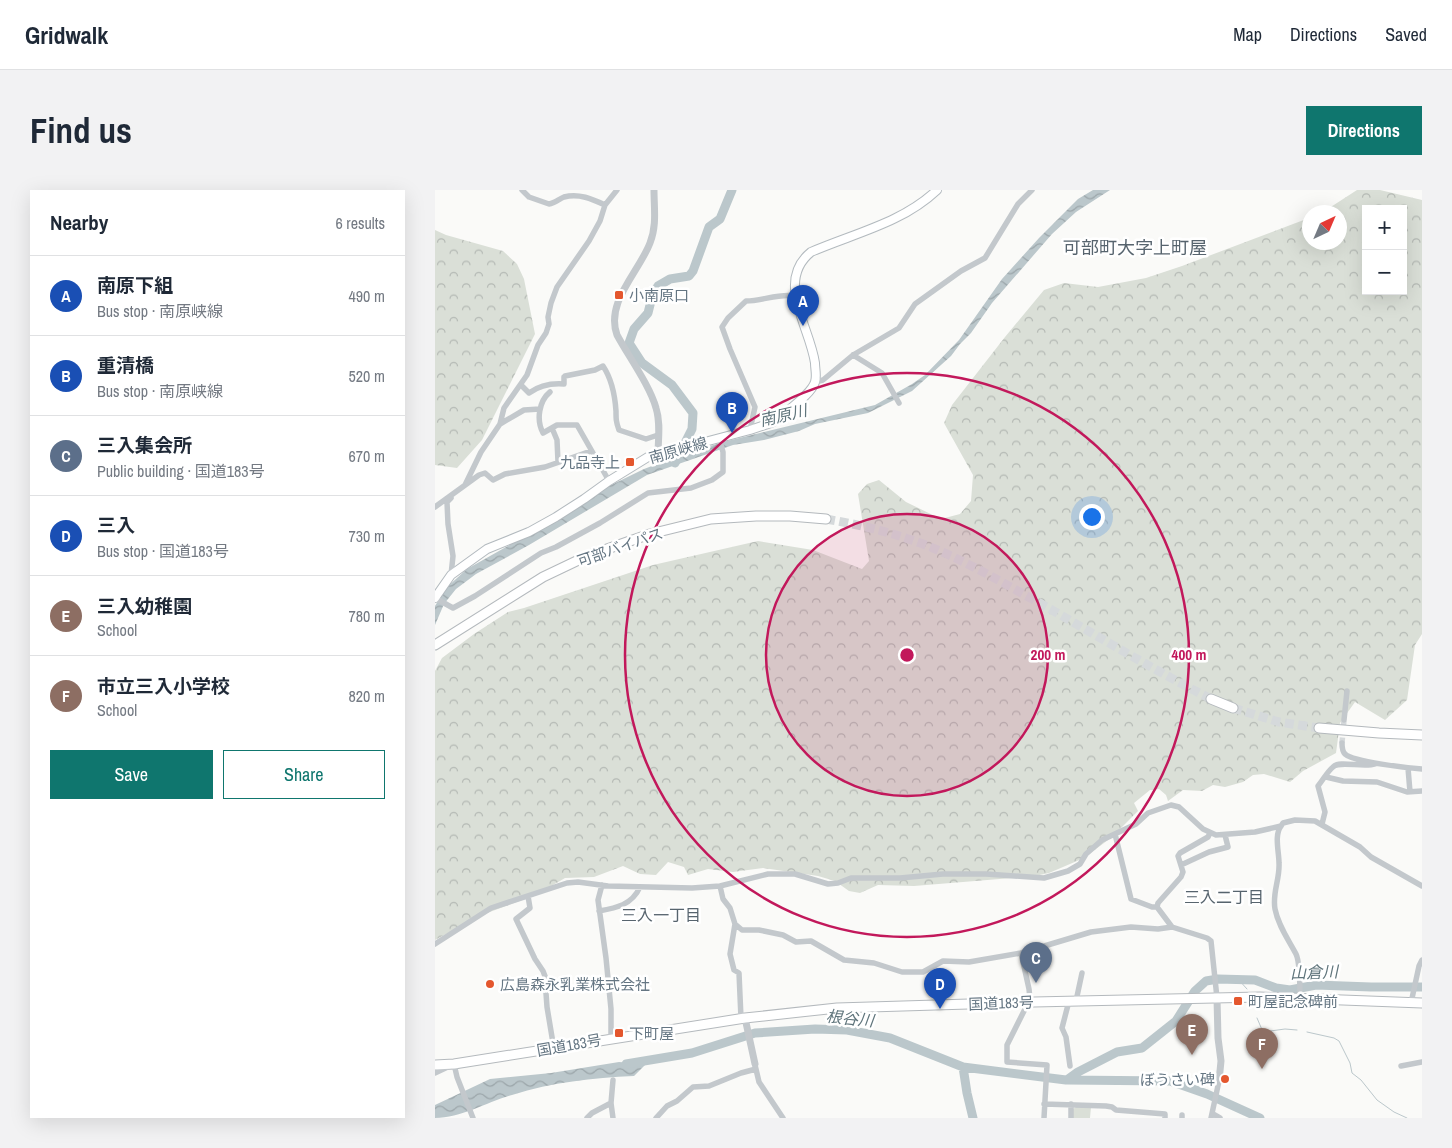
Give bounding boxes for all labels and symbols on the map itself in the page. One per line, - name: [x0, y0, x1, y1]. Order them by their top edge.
- north arrow: [1302, 205, 1347, 250]
- district label: 可部町大字上町屋: [1063, 235, 1207, 260]
- place label: 小南原口: [629, 285, 689, 306]
- pin: A: [787, 285, 819, 326]
- marker: 小南原口: [613, 289, 625, 301]
- pin: B: [716, 392, 748, 433]
- water label: 南原川: [757, 398, 811, 431]
- street label: 南原峡線: [646, 432, 710, 468]
- place label: 九品寺上: [560, 452, 620, 473]
- marker: 九品寺上: [624, 456, 636, 468]
- your location: [1079, 504, 1105, 530]
- street label: 可部バイパス: [574, 522, 666, 572]
- text: 200 m: [1031, 644, 1065, 665]
- text: 400 m: [1172, 644, 1206, 665]
- centre of rings: [898, 646, 916, 664]
- district label: 三入二丁目: [1184, 886, 1264, 908]
- district label: 三入一丁目: [621, 904, 701, 926]
- pin: C: [1020, 942, 1052, 983]
- water label: 山倉川: [1290, 960, 1340, 984]
- pin: D: [924, 968, 956, 1009]
- place label: 広島森永乳業株式会社: [500, 974, 650, 995]
- marker: 広島森永乳業株式会社: [484, 978, 496, 990]
- street label: 国道183号: [968, 991, 1034, 1015]
- place label: 町屋記念碑前: [1248, 991, 1338, 1012]
- marker: 町屋記念碑前: [1232, 995, 1244, 1007]
- water label: 根谷川: [825, 1005, 877, 1032]
- pin: E: [1176, 1014, 1208, 1055]
- place label: 下町屋: [629, 1023, 674, 1044]
- marker: 下町屋: [613, 1027, 625, 1039]
- pin: F: [1246, 1028, 1278, 1069]
- street label: 国道183号: [535, 1029, 603, 1061]
- place label: ぼうさい碑: [1140, 1069, 1215, 1090]
- marker: ぼうさい碑: [1219, 1073, 1231, 1085]

